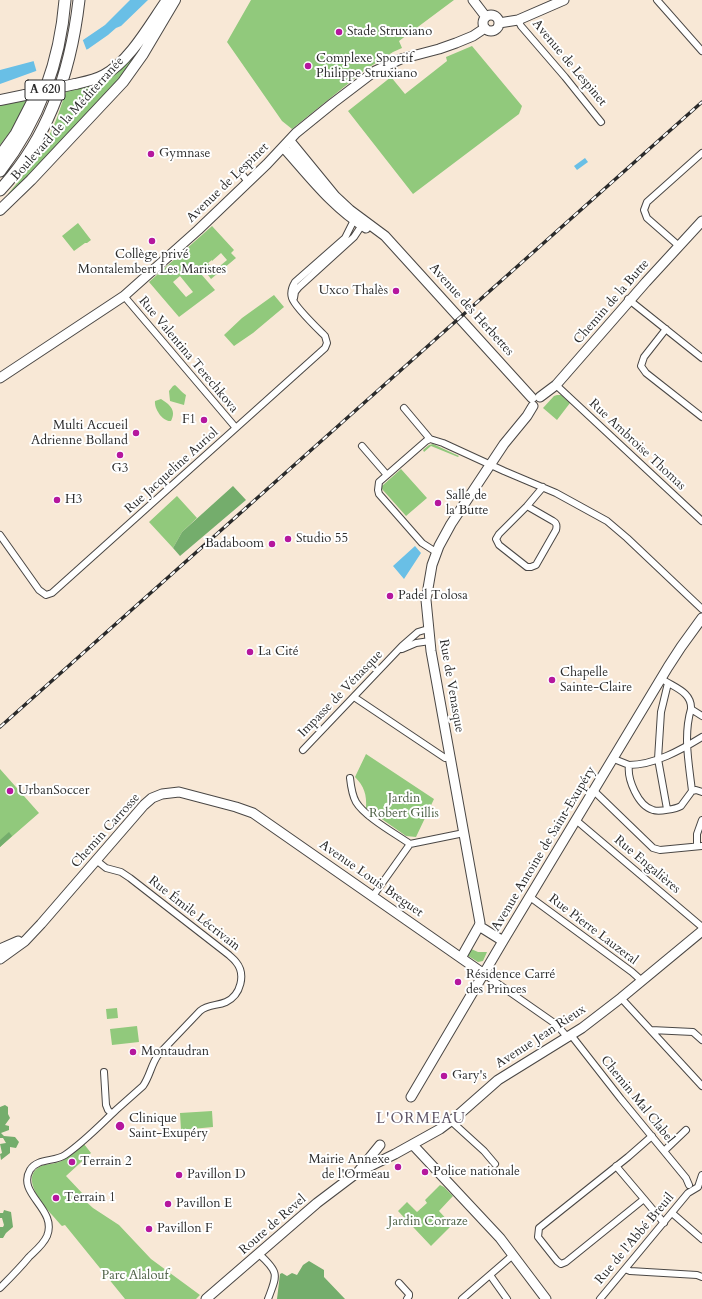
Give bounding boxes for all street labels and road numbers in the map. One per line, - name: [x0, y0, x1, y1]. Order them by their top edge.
- street label: Avenue de Lespinet: [528, 17, 610, 109]
- street label: Boulevard de la Méditerranée: [8, 54, 128, 184]
- road number: A 620: [25, 80, 65, 100]
- street label: Avenue de Lespinet: [184, 140, 272, 226]
- street label: Chemin de la Butte: [571, 256, 653, 348]
- street label: Avenue des Herbettes: [425, 261, 517, 359]
- street label: Rue Valentina Terechkova: [135, 294, 241, 416]
- street label: Rue Ambroise Thomas: [585, 396, 689, 494]
- street label: Rue Jacqueline Auriol: [122, 425, 222, 517]
- street label: Rue de Venasque: [435, 638, 467, 734]
- street label: Impasse de Vénasque: [295, 647, 387, 741]
- street label: Avenue Antoine de Saint-Exupéry: [489, 764, 599, 934]
- street label: Chemin Carrosse: [68, 790, 144, 872]
- street label: Rue Engalières: [611, 833, 683, 897]
- street label: Avenue Louis Breguet: [316, 837, 426, 921]
- street label: Rue Émile Lécrivain: [145, 873, 243, 955]
- street label: Rue Pierre Lauzeral: [545, 891, 641, 969]
- street label: Avenue Jean Rieux: [493, 1002, 589, 1072]
- street label: Chemin Mal Clabel: [597, 1053, 677, 1147]
- street label: Rue de l'Abbé Breuil: [592, 1190, 678, 1288]
- street label: Route de Revel: [236, 1192, 310, 1258]

